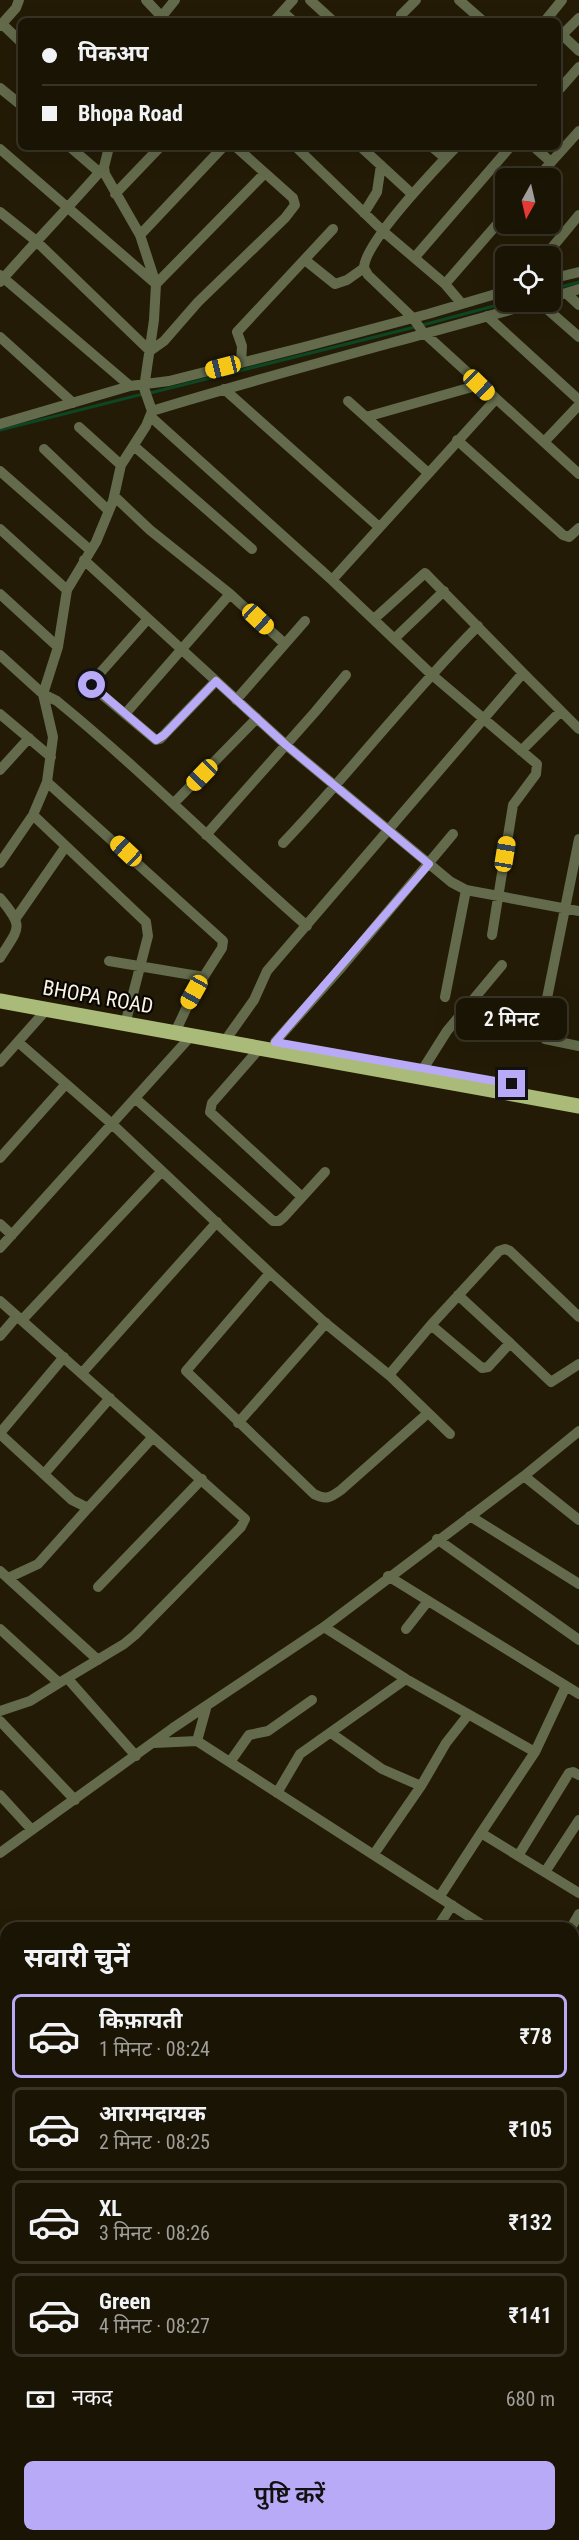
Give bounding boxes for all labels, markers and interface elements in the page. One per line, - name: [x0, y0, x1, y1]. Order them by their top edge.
- text: पिकअप: [78, 41, 149, 66]
- text: Bhopa Road: [78, 101, 183, 126]
- north arrow: [495, 168, 561, 234]
- map controls: [495, 168, 561, 312]
- button: locate: [495, 246, 561, 312]
- car: [203, 354, 243, 380]
- car: [460, 366, 498, 404]
- car: [239, 600, 277, 638]
- route start: [78, 671, 105, 698]
- car: [183, 756, 221, 794]
- car: [107, 832, 145, 870]
- car: [493, 835, 517, 873]
- car: [177, 972, 211, 1012]
- street label: BHOPA ROAD: [41, 975, 155, 1019]
- callout: 2 मिनट: [456, 997, 568, 1039]
- text: 2 मिनट: [484, 1007, 539, 1031]
- route end: [498, 1070, 525, 1097]
- text: सवारी चुनें: [24, 1942, 130, 1974]
- text: किफ़ायती: [99, 2008, 183, 2033]
- icon: car: [27, 2009, 81, 2063]
- text: ₹78: [520, 2024, 552, 2049]
- text: 1 मिनट · 08:24: [99, 2037, 210, 2061]
- text: आरामदायक: [99, 2101, 206, 2126]
- icon: car: [27, 2102, 81, 2156]
- text: ₹105: [508, 2117, 552, 2142]
- text: 2 मिनट · 08:25: [99, 2130, 210, 2154]
- icon: car: [27, 2195, 81, 2249]
- text: XL: [99, 2196, 122, 2221]
- text: ₹132: [508, 2210, 552, 2235]
- text: 3 मिनट · 08:26: [99, 2221, 210, 2245]
- icon: car: [27, 2288, 81, 2342]
- text: Green: [99, 2289, 151, 2314]
- text: ₹141: [508, 2303, 552, 2328]
- text: 4 मिनट · 08:27: [99, 2314, 210, 2338]
- icon: cash: [24, 2383, 57, 2416]
- text: नकद: [72, 2385, 113, 2410]
- text: 680 m: [506, 2387, 555, 2411]
- button: पुष्टि करें: [24, 2461, 555, 2530]

